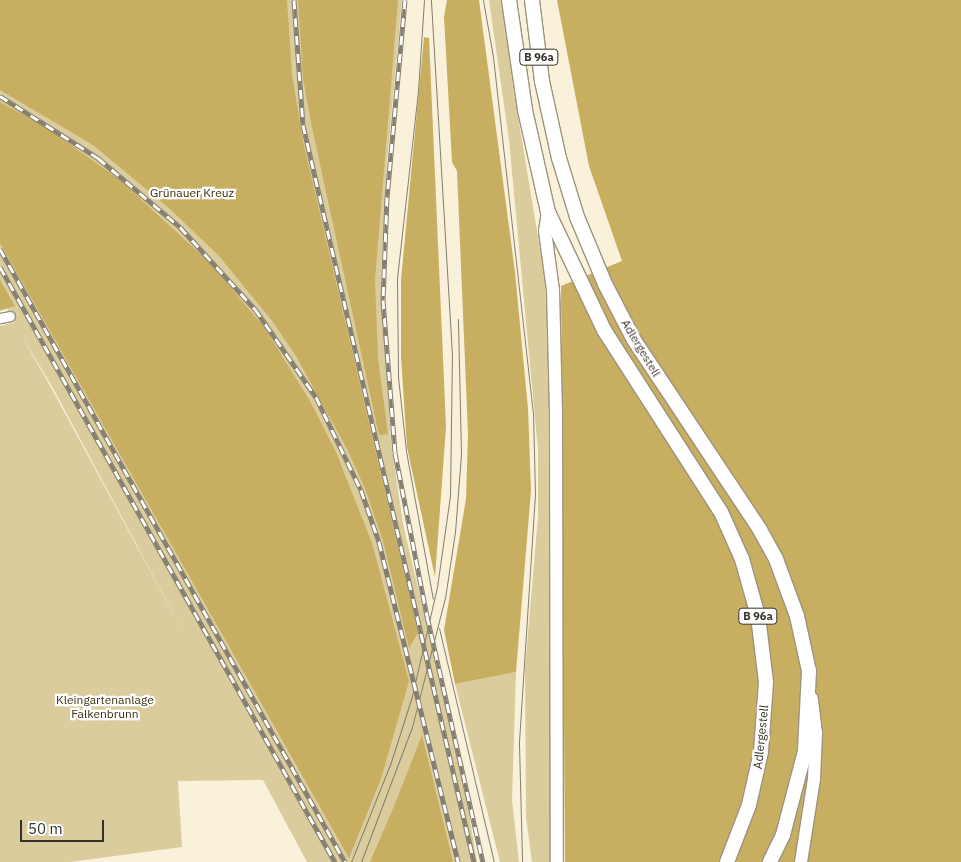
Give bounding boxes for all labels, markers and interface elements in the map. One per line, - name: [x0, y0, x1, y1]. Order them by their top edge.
- road number: B 96a: [519, 48, 559, 66]
- park label: Grünauer Kreuz: [150, 186, 234, 200]
- street label: Adlergestell: [618, 317, 664, 379]
- road number: B 96a: [738, 608, 778, 624]
- park label: Kleingartenanlage Falkenbrunn: [56, 693, 154, 721]
- street label: Adlergestell: [750, 704, 772, 770]
- scale bar: [22, 810, 106, 842]
- text: 50 m: [28, 819, 63, 838]

